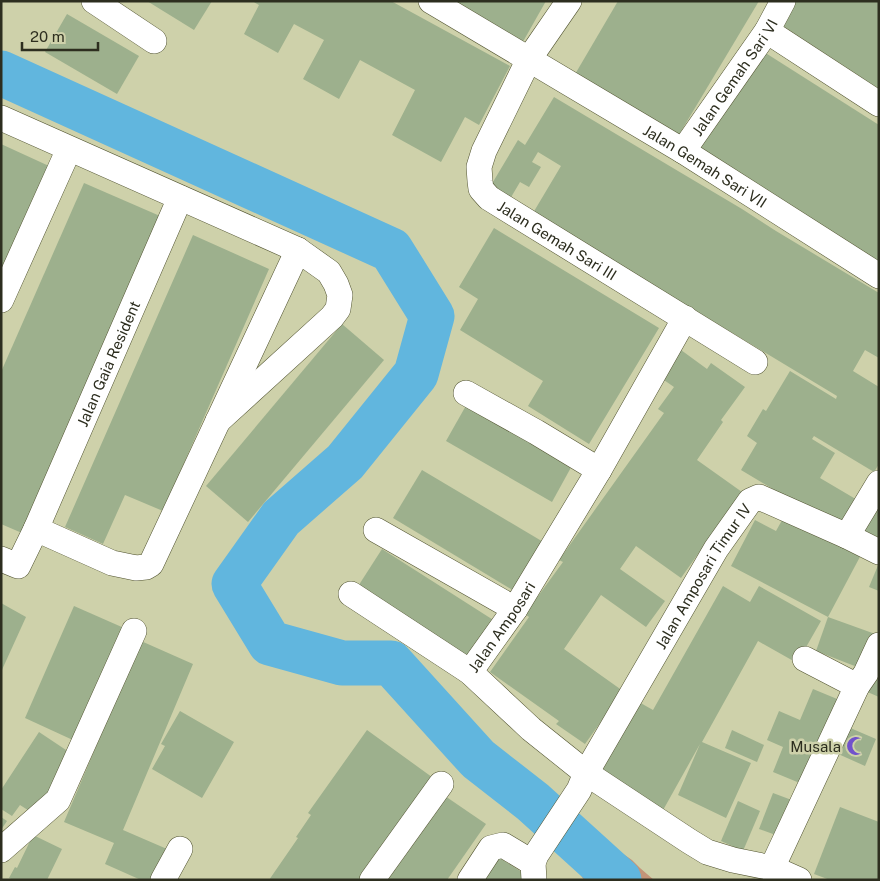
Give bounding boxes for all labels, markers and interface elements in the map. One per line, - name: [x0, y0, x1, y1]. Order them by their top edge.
- street label: Jalan Gemah Sari VI: [688, 16, 780, 139]
- scale bar: [22, 20, 99, 52]
- text: 20 m: [30, 28, 65, 45]
- street label: Jalan Gemah Sari VII: [641, 121, 770, 211]
- street label: Jalan Gemah Sari III: [495, 197, 620, 283]
- street label: Jalan Gaia Resident: [73, 298, 143, 429]
- street label: Jalan Amposari Timur IV: [652, 500, 754, 652]
- street label: Jalan Amposari: [464, 579, 538, 675]
- mosque icon: Musala: [845, 735, 867, 757]
- place label: Musala: [790, 738, 841, 755]

